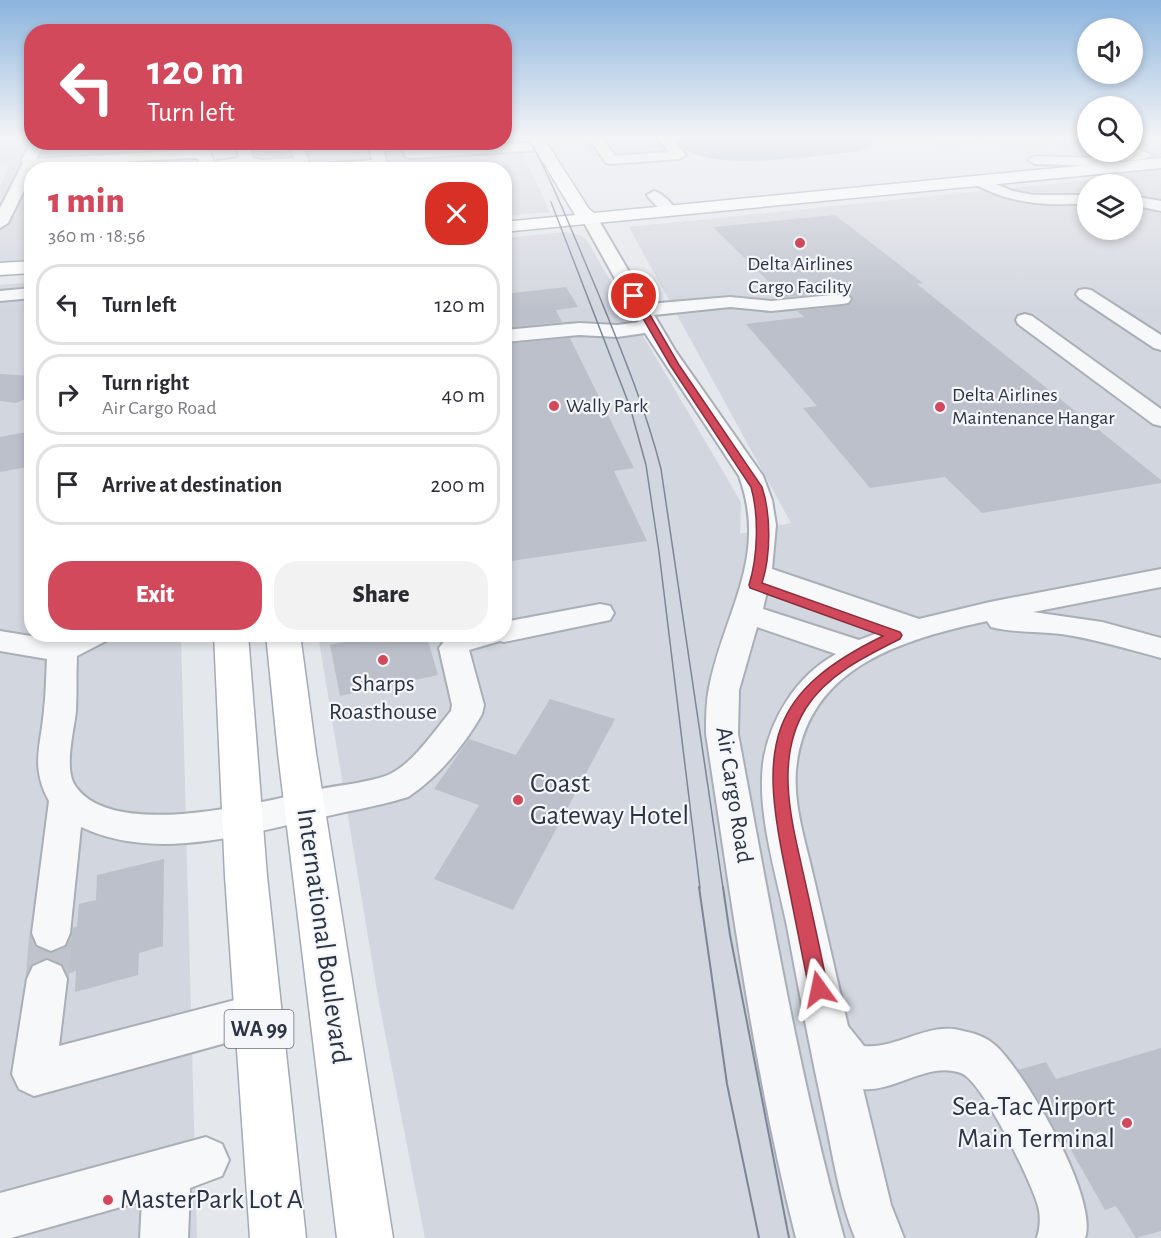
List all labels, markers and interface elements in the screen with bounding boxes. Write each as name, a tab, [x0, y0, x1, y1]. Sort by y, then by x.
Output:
map controls	[1077, 18, 1143, 240]
button: sound	[1077, 18, 1143, 84]
icon: left	[48, 48, 126, 126]
text: 120 m	[147, 50, 244, 92]
button: search	[1077, 96, 1143, 162]
text: Turn left	[147, 99, 235, 126]
button: layers	[1077, 174, 1143, 240]
button: close	[425, 182, 488, 245]
text: 1 min	[48, 183, 125, 219]
text: 360 m · 18:56	[48, 226, 145, 246]
marker: Delta Airlines Cargo Facility	[793, 236, 807, 250]
place label: Delta Airlines Cargo Facility	[747, 254, 853, 297]
pin	[608, 270, 659, 321]
icon: arrive	[617, 279, 650, 312]
icon: left	[51, 288, 84, 321]
text: Turn left	[102, 294, 176, 316]
text: 120 m	[435, 294, 485, 316]
text: Turn right	[102, 372, 189, 394]
icon: right	[51, 378, 84, 411]
text: 40 m	[442, 384, 485, 406]
place label: Delta Airlines Maintenance Hangar	[952, 385, 1115, 428]
place label: Wally Park	[566, 396, 648, 416]
text: Air Cargo Road	[102, 398, 217, 418]
marker: Wally Park	[547, 399, 561, 413]
marker: Delta Airlines Maintenance Hangar	[933, 400, 947, 414]
icon: arrive	[51, 468, 84, 501]
text: Arrive at destination	[102, 474, 282, 496]
text: 200 m	[431, 474, 485, 496]
button: Exit	[48, 561, 262, 630]
button: Share	[274, 561, 488, 630]
marker: Sharps Roasthouse	[376, 653, 390, 667]
place label: Sharps Roasthouse	[329, 672, 437, 724]
street label: Air Cargo Road	[711, 725, 757, 865]
place label: Coast Gateway Hotel	[530, 770, 689, 830]
marker: Coast Gateway Hotel	[511, 793, 525, 807]
street label: International Boulevard	[291, 806, 355, 1066]
position arrow	[787, 957, 851, 1021]
road number: WA 99	[224, 1010, 294, 1048]
place label: Sea-Tac Airport Main Terminal	[952, 1093, 1115, 1153]
marker: Sea-Tac Airport Main Terminal	[1120, 1116, 1134, 1130]
place label: MasterPark Lot A	[120, 1186, 303, 1214]
marker: MasterPark Lot A	[101, 1193, 115, 1207]

